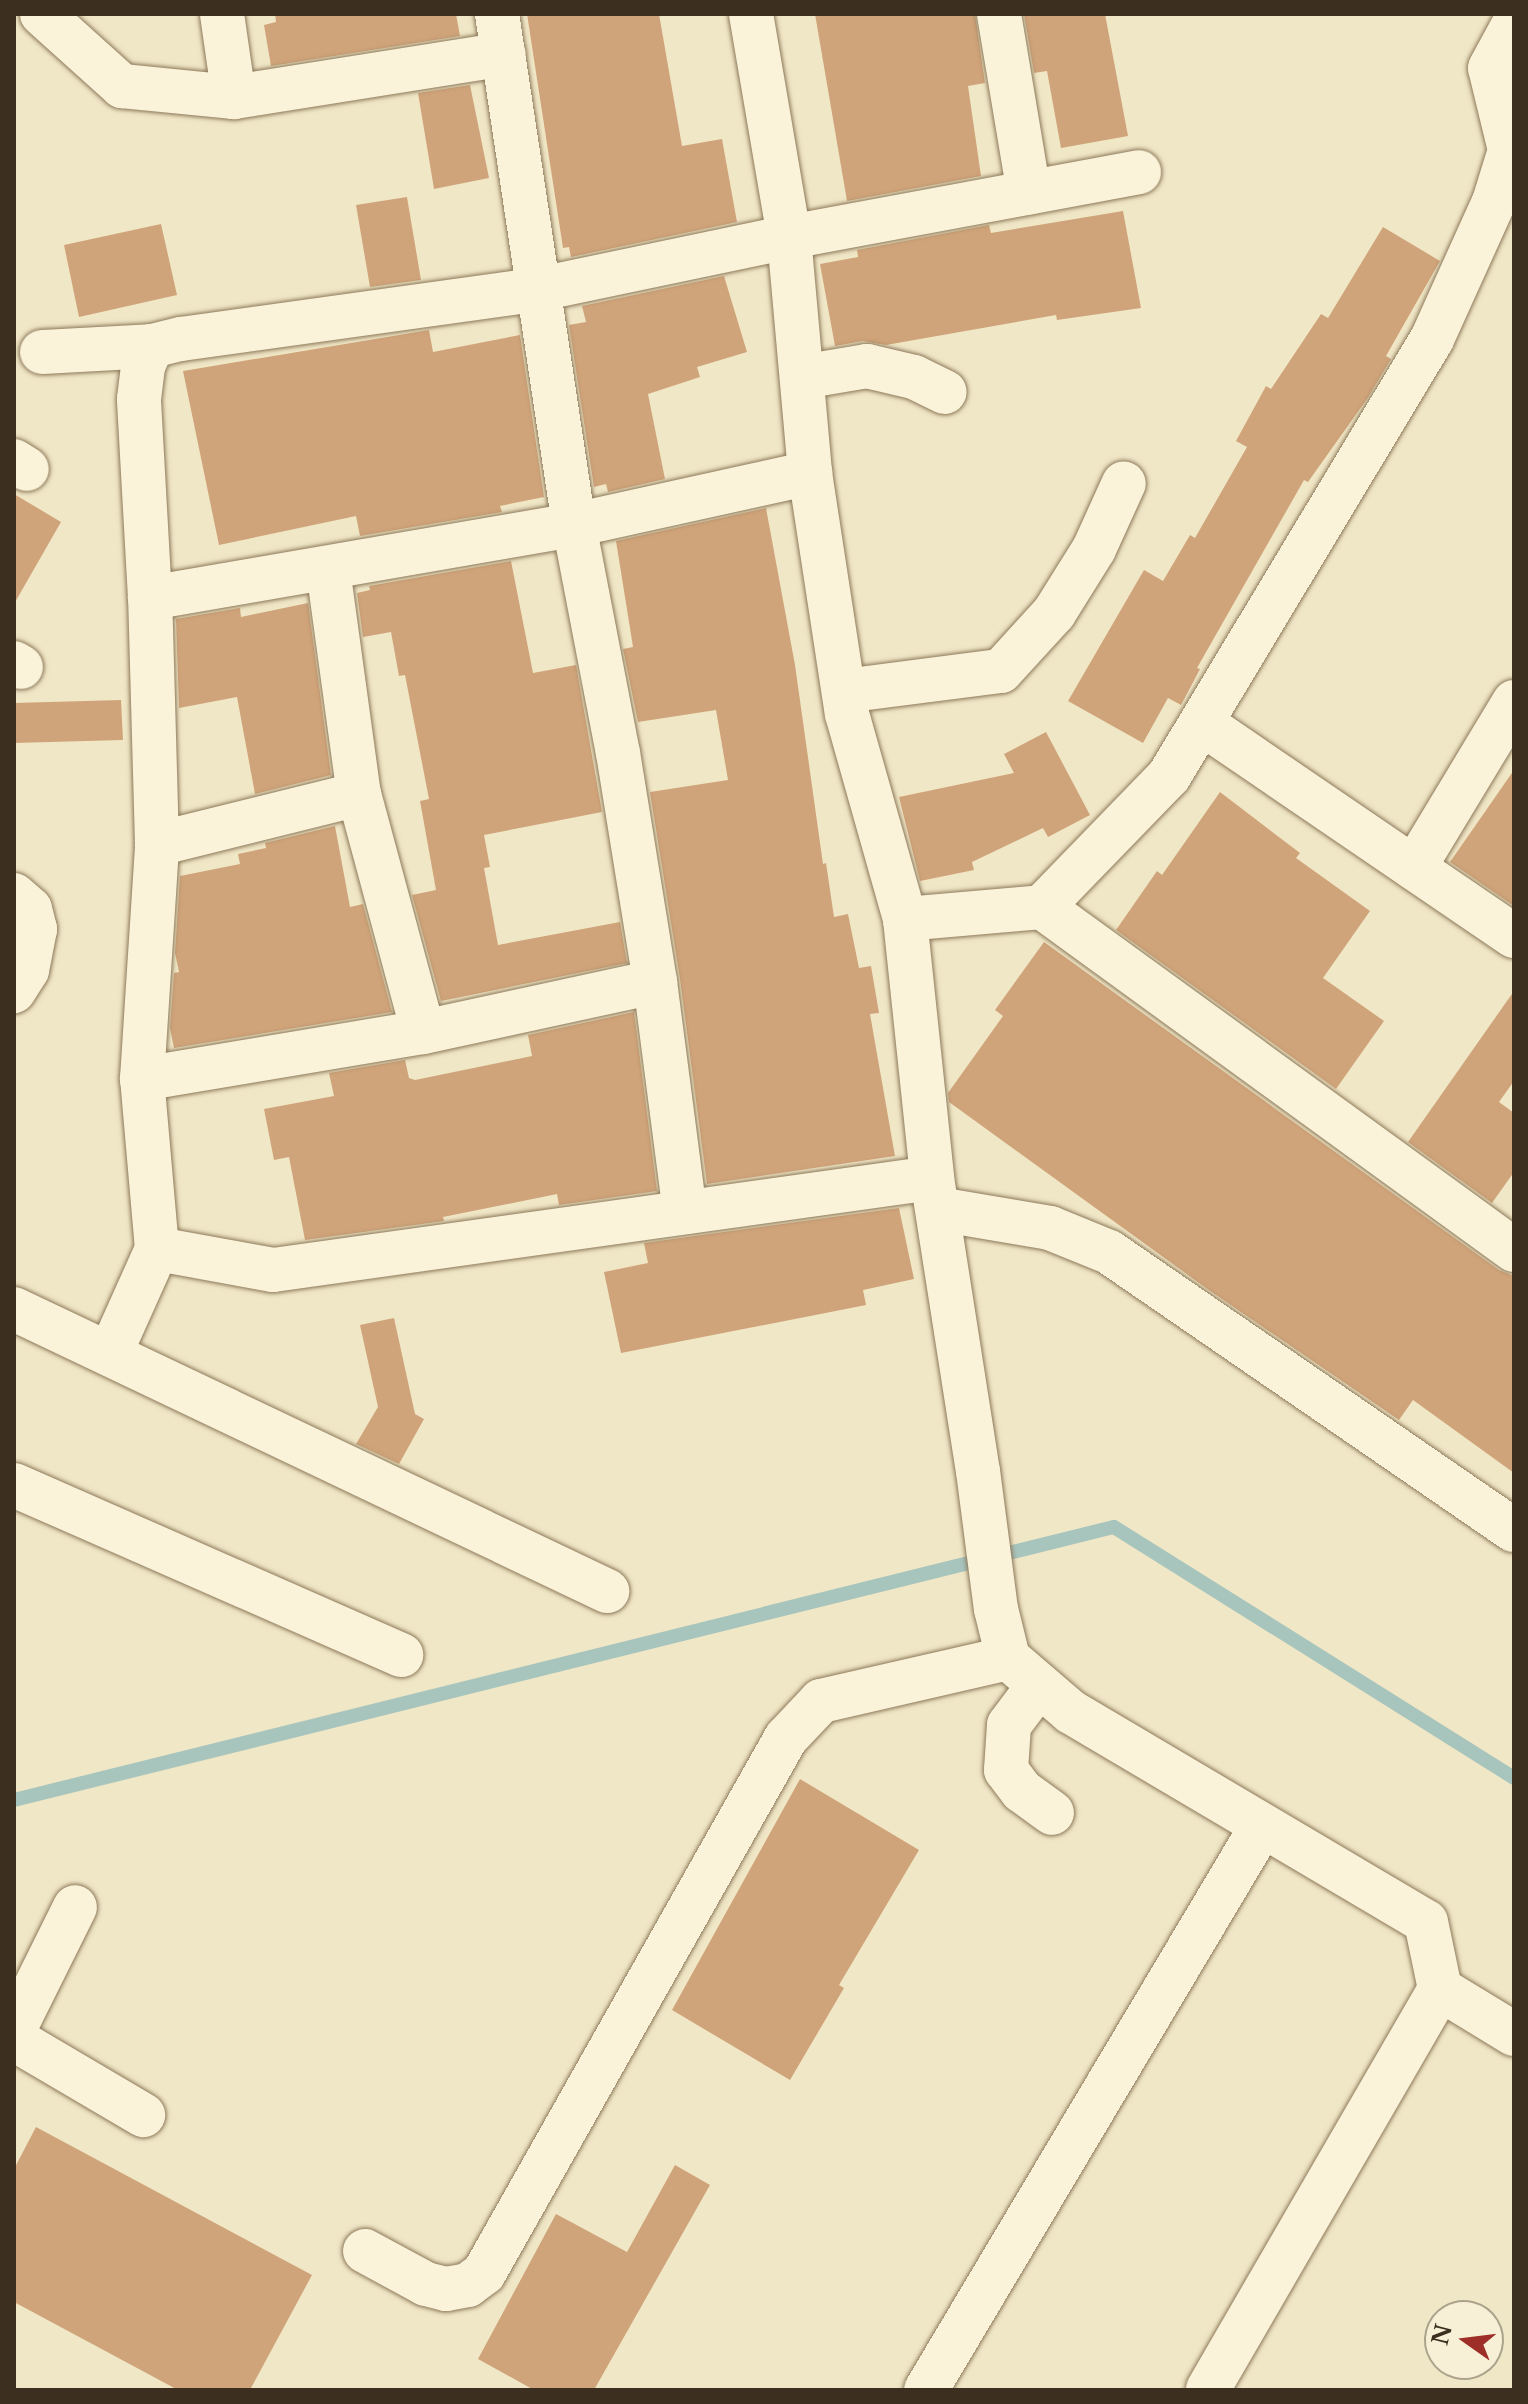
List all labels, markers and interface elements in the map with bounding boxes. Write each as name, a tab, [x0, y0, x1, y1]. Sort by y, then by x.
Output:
north arrow	[1424, 2300, 1504, 2380]
text: N	[1427, 2321, 1458, 2348]

